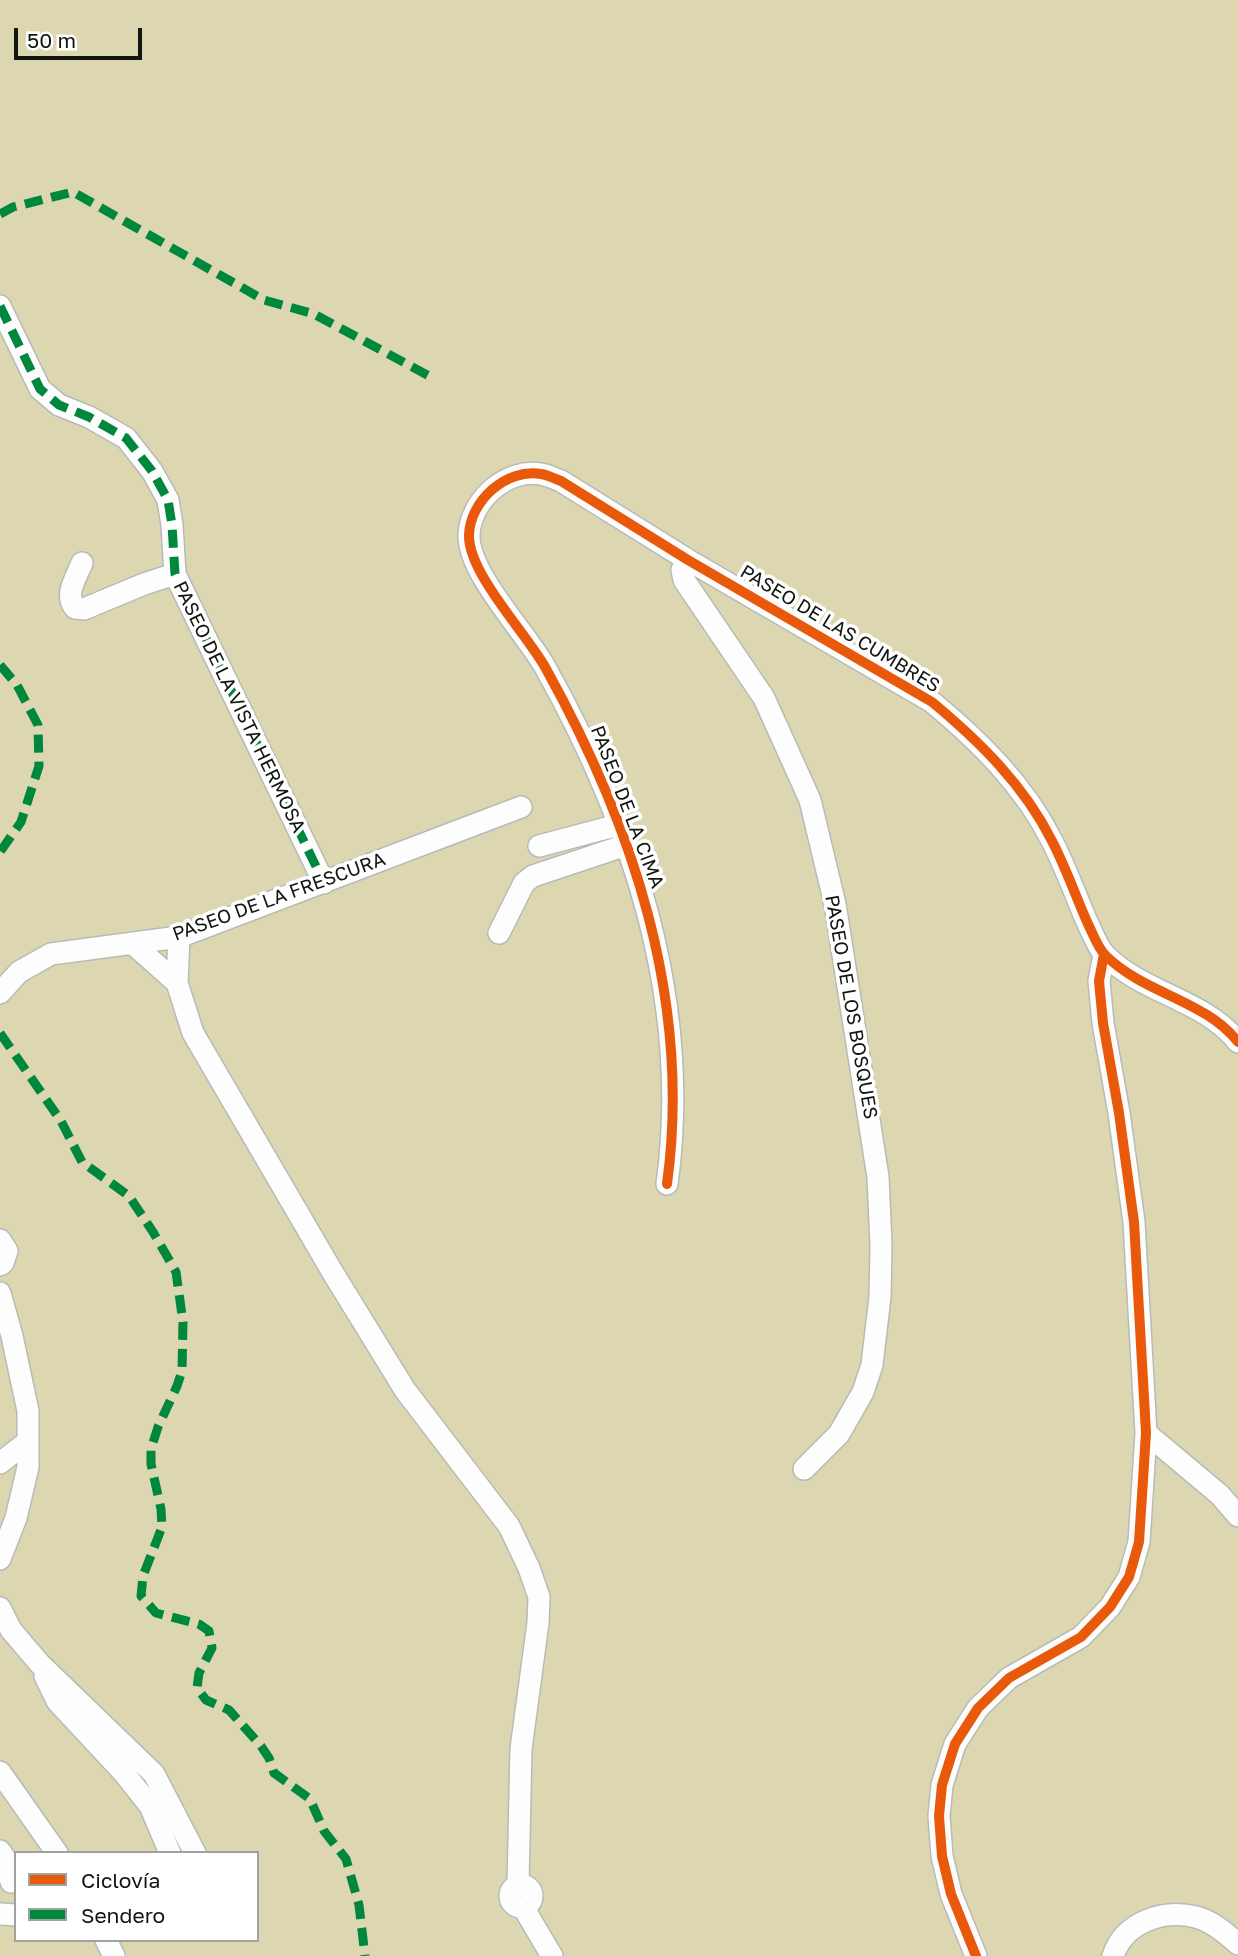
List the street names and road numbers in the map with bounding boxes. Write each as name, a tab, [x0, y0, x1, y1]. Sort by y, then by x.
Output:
street label: PASEO DE LAS CUMBRES	[736, 560, 944, 698]
street label: PASEO DE LA VISTA HERMOSA	[168, 578, 310, 836]
street label: PASEO DE LA CIMA	[585, 722, 669, 892]
street label: PASEO DE LA FRESCURA	[169, 848, 389, 946]
street label: PASEO DE LOS BOSQUES	[820, 893, 882, 1121]

